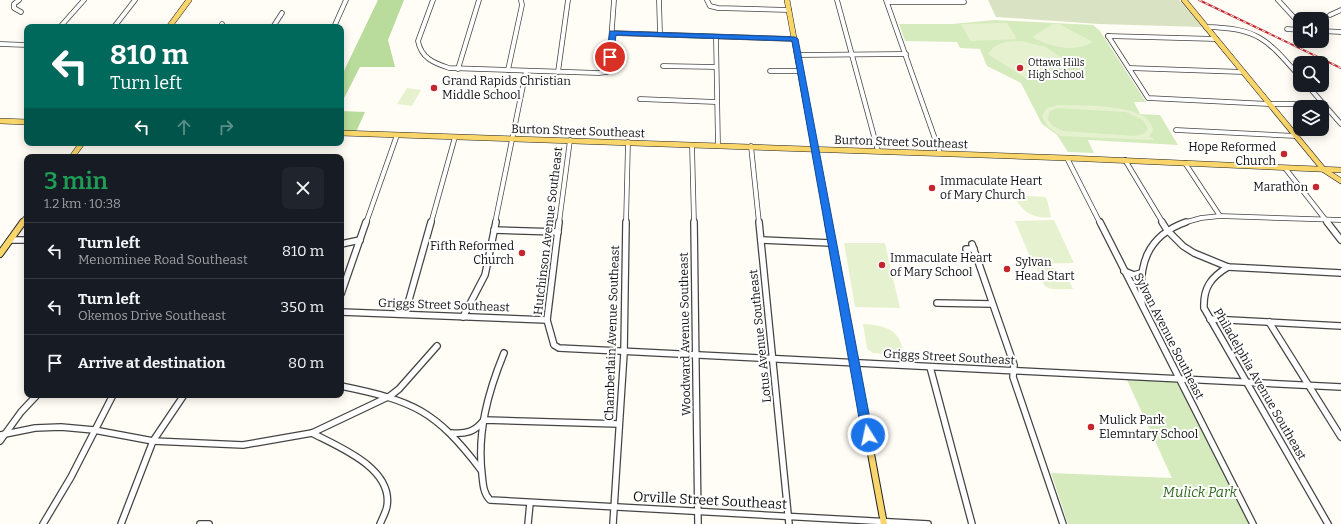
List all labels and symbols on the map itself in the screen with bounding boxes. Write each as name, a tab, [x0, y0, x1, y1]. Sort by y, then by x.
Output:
pin	[593, 40, 627, 74]
place label: Ottawa Hills High School	[1028, 57, 1085, 81]
marker: Ottawa Hills High School	[1015, 63, 1025, 73]
place label: Grand Rapids Christian Middle School	[442, 74, 571, 102]
marker: Grand Rapids Christian Middle School	[429, 83, 439, 93]
street label: Burton Street Southeast	[511, 122, 646, 140]
street label: Burton Street Southeast	[834, 133, 969, 151]
place label: Hope Reformed Church	[1188, 140, 1277, 168]
street label: Hutchinson Avenue Southeast	[531, 146, 565, 316]
marker: Hope Reformed Church	[1279, 149, 1289, 159]
place label: Immaculate Heart of Mary Church	[940, 174, 1043, 202]
place label: Marathon	[1253, 180, 1308, 194]
marker: Marathon	[1311, 182, 1321, 192]
marker: Immaculate Heart of Mary Church	[927, 183, 937, 193]
place label: Fifth Reformed Church	[430, 239, 515, 267]
street label: Chamberlain Avenue Southeast	[602, 244, 622, 421]
marker: Fifth Reformed Church	[517, 248, 527, 258]
place label: Immaculate Heart of Mary School	[890, 251, 993, 279]
street label: Woodward Avenue Southeast	[677, 252, 693, 416]
place label: Sylvan Head Start	[1015, 255, 1075, 283]
marker: Immaculate Heart of Mary School	[877, 260, 887, 270]
marker: Sylvan Head Start	[1002, 264, 1012, 274]
street label: Lotus Avenue Southeast	[746, 268, 774, 403]
street label: Sylvan Avenue Southeast	[1131, 271, 1207, 402]
street label: Griggs Street Southeast	[378, 296, 511, 314]
street label: Philadelphia Avenue Southeast	[1211, 306, 1310, 463]
street label: Griggs Street Southeast	[883, 347, 1016, 367]
place label: Mulick Park Elemntary School	[1099, 413, 1199, 441]
position arrow	[847, 414, 889, 456]
marker: Mulick Park Elemntary School	[1086, 422, 1096, 432]
park label: Mulick Park	[1163, 484, 1238, 501]
street label: Orville Street Southeast	[632, 488, 788, 513]

